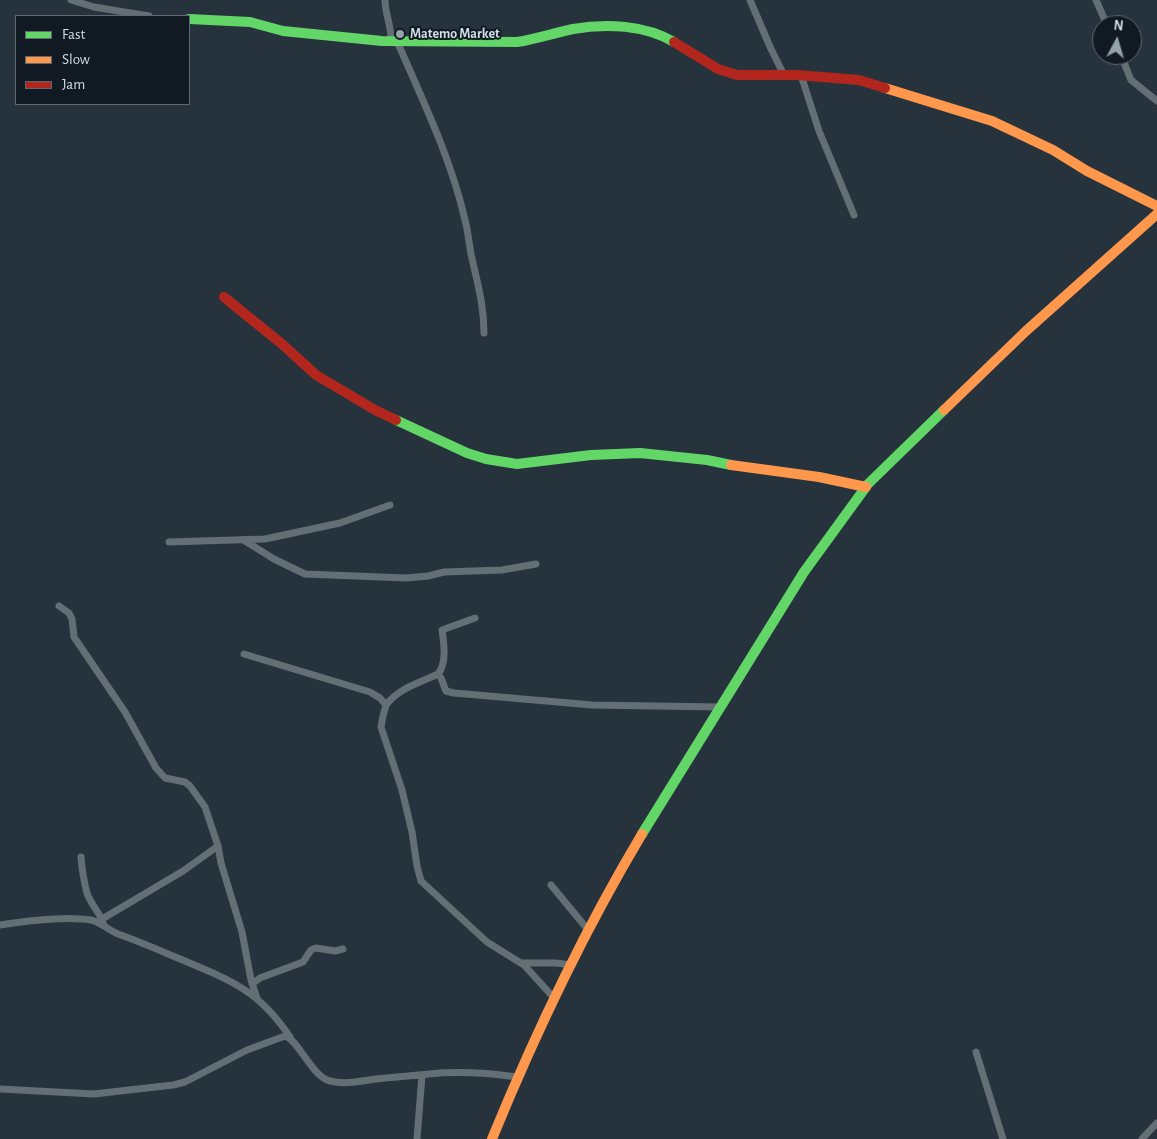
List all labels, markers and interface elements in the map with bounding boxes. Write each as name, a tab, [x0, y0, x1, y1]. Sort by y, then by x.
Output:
legend	[15, 15, 190, 105]
north arrow	[1092, 15, 1142, 65]
text: N	[1113, 19, 1124, 34]
place label: Matemo Market	[410, 26, 500, 42]
text: Fast	[62, 27, 85, 42]
marker: Matemo Market	[394, 28, 406, 40]
text: Slow	[62, 52, 90, 67]
text: Jam	[62, 77, 85, 92]

